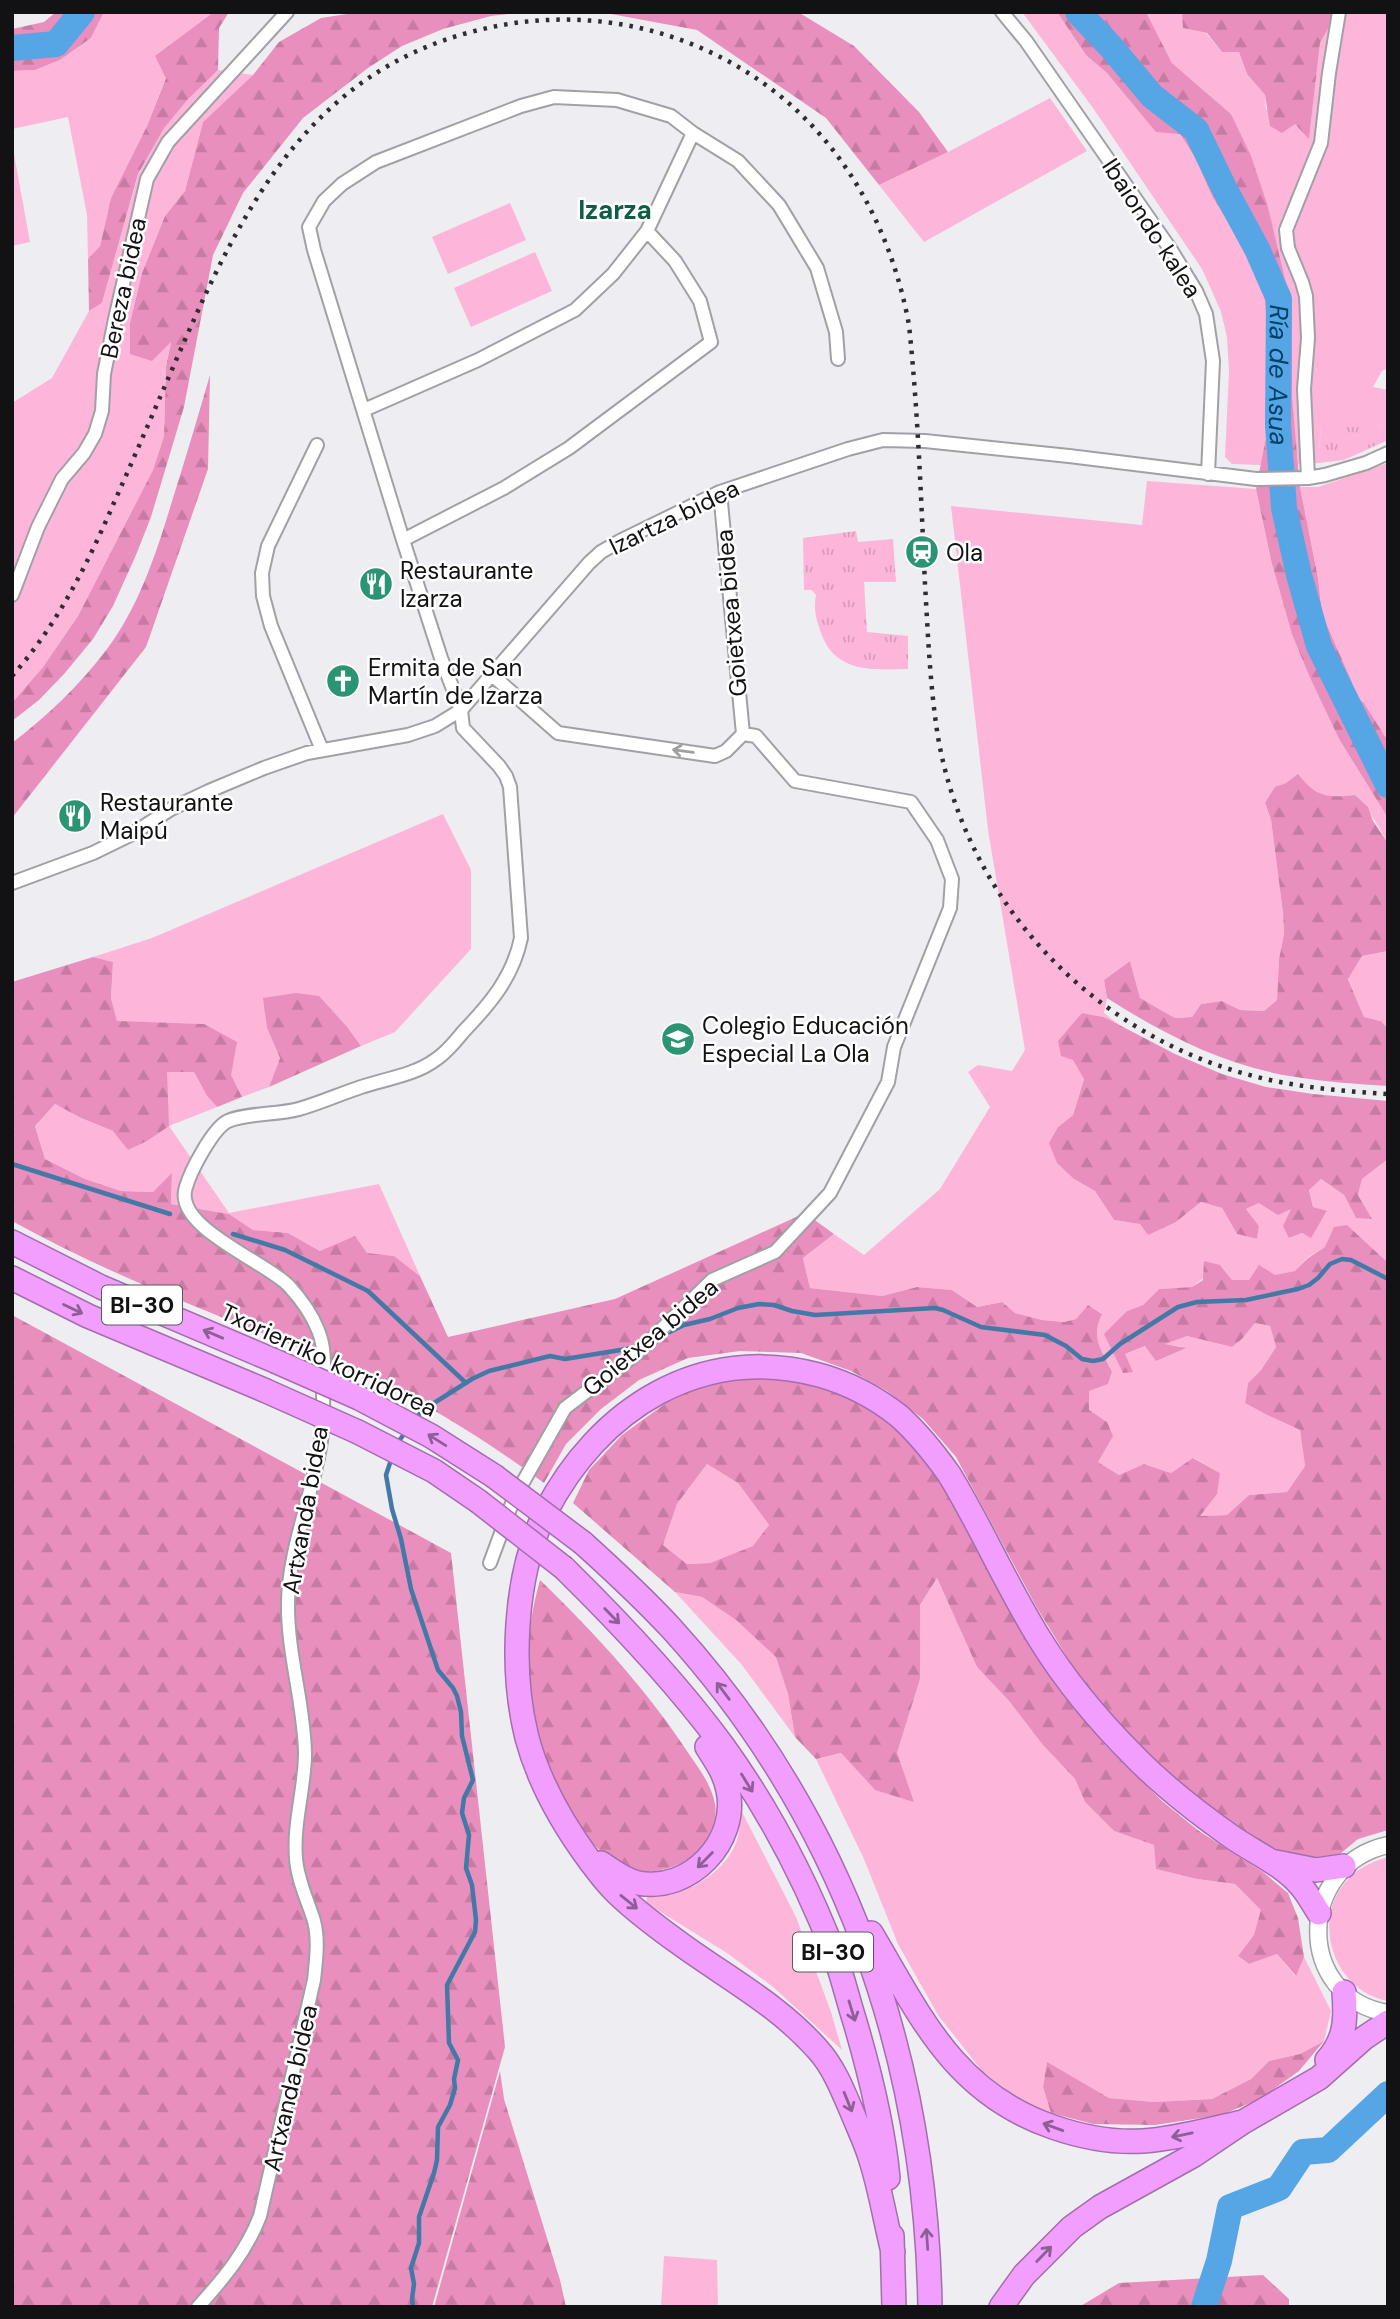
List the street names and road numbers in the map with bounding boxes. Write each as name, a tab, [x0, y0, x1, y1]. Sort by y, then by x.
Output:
street label: Ibaiondo kalea	[1095, 152, 1209, 304]
street label: Bereza bidea	[93, 215, 153, 361]
street label: Izartza bidea	[604, 472, 744, 562]
street label: Goietxea bidea	[708, 528, 754, 698]
street label: Goietxea bidea	[576, 1271, 724, 1403]
road number: BI-30	[102, 1286, 182, 1324]
street label: Txorierriko korridorea	[216, 1296, 442, 1424]
street label: Artxanda bidea	[275, 1424, 335, 1596]
road number: BI-30	[793, 1932, 873, 1971]
street label: Artxanda bidea	[256, 2002, 324, 2174]

